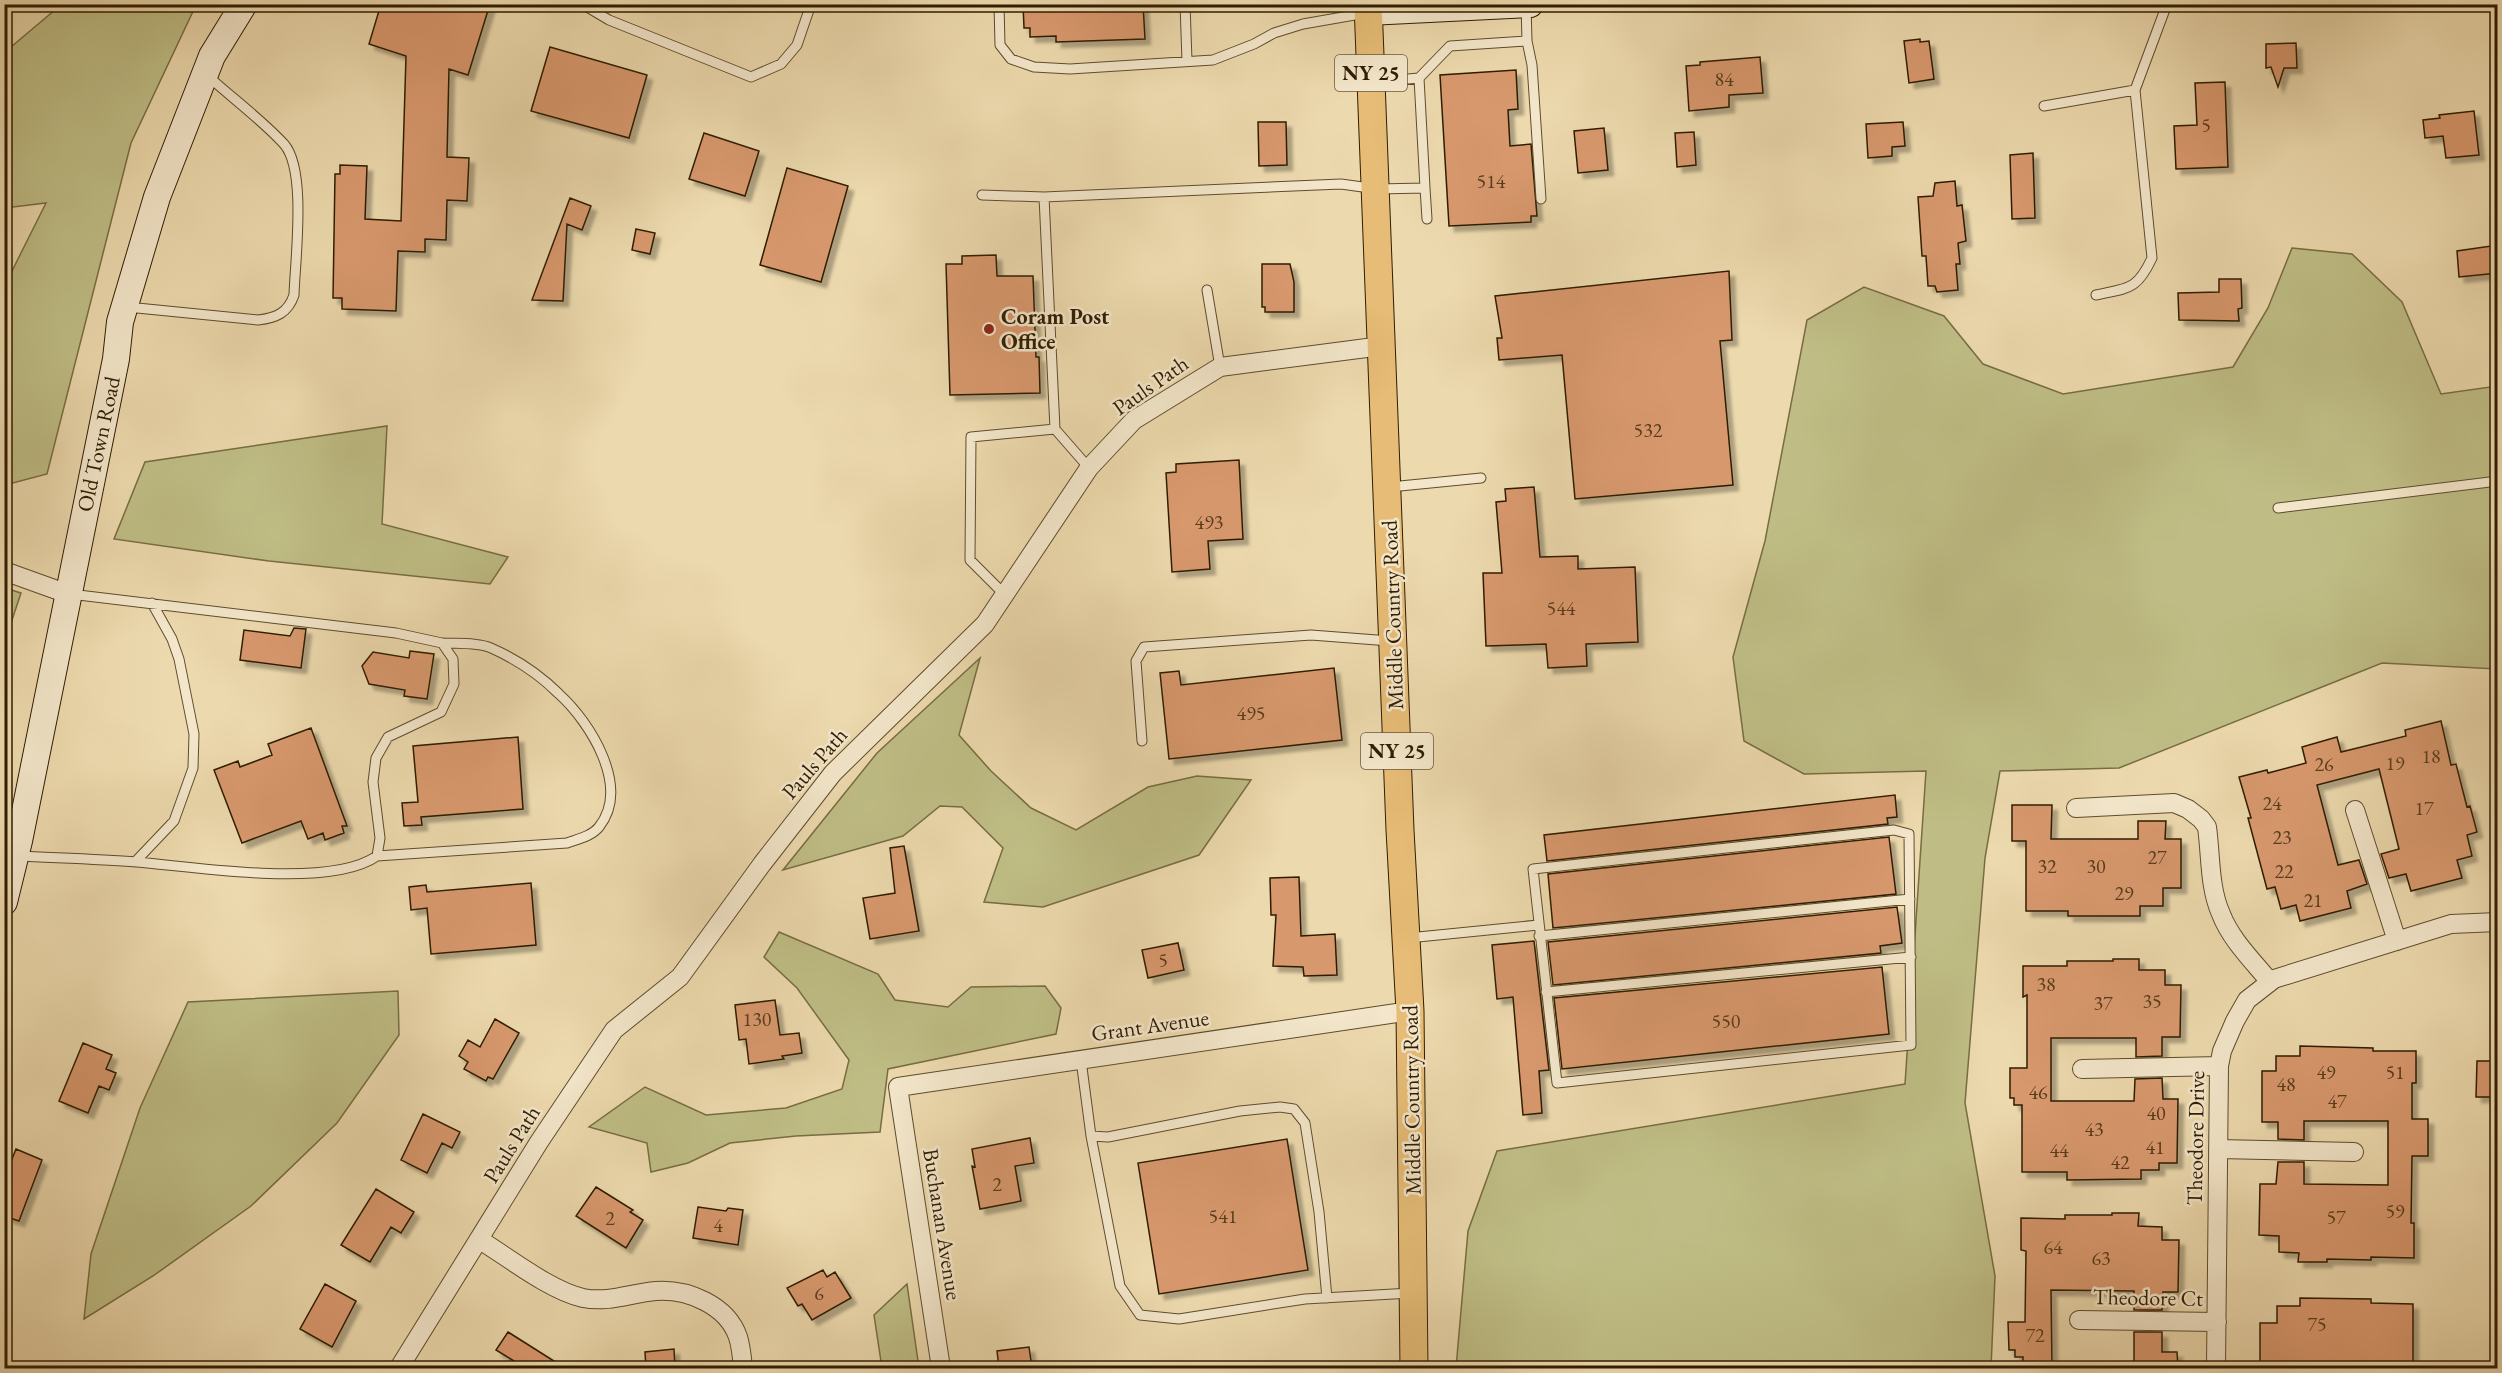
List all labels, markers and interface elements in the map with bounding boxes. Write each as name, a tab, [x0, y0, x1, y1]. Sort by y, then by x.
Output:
road number: NY 25	[1335, 55, 1407, 91]
house number: 84	[1714, 66, 1734, 92]
house number: 5	[2201, 112, 2211, 138]
house number: 514	[1477, 168, 1506, 194]
place label: Coram Post Office	[1001, 302, 1110, 356]
marker: Coram Post Office	[982, 322, 996, 336]
street label: Pauls Path	[1107, 349, 1194, 422]
street label: Old Town Road	[70, 373, 127, 514]
house number: 532	[1634, 417, 1663, 443]
house number: 493	[1195, 509, 1223, 535]
street label: Middle Country Road	[1375, 519, 1410, 710]
house number: 544	[1547, 595, 1576, 621]
house number: 495	[1237, 700, 1265, 726]
street label: Pauls Path	[775, 721, 854, 805]
road number: NY 25	[1361, 733, 1433, 769]
house number: 18	[2421, 743, 2441, 769]
house number: 19	[2385, 750, 2405, 776]
house number: 26	[2314, 751, 2334, 777]
house number: 24	[2262, 790, 2282, 816]
house number: 17	[2414, 795, 2434, 821]
house number: 23	[2272, 824, 2292, 850]
house number: 27	[2147, 844, 2167, 870]
house number: 32	[2037, 853, 2057, 879]
house number: 30	[2086, 853, 2106, 879]
house number: 22	[2274, 858, 2294, 884]
house number: 29	[2114, 880, 2134, 906]
house number: 21	[2303, 887, 2323, 913]
house number: 5	[1158, 947, 1168, 973]
house number: 38	[2036, 971, 2056, 997]
house number: 35	[2142, 988, 2162, 1014]
house number: 37	[2093, 990, 2113, 1016]
street label: Grant Avenue	[1090, 1003, 1211, 1048]
street label: Middle Country Road	[1395, 1004, 1428, 1195]
house number: 130	[743, 1006, 772, 1032]
house number: 550	[1712, 1008, 1741, 1034]
house number: 49	[2316, 1059, 2336, 1085]
house number: 51	[2385, 1059, 2405, 1085]
street label: Theodore Drive	[2180, 1070, 2211, 1206]
house number: 48	[2276, 1071, 2296, 1097]
house number: 46	[2028, 1079, 2048, 1105]
house number: 47	[2327, 1088, 2347, 1114]
street label: Pauls Path	[476, 1100, 547, 1189]
house number: 40	[2146, 1100, 2166, 1126]
house number: 43	[2084, 1116, 2104, 1142]
house number: 41	[2145, 1134, 2165, 1160]
house number: 44	[2049, 1137, 2069, 1163]
street label: Buchanan Avenue	[916, 1146, 969, 1302]
house number: 42	[2110, 1149, 2130, 1175]
house number: 2	[992, 1171, 1002, 1197]
house number: 59	[2385, 1198, 2405, 1224]
house number: 541	[1209, 1203, 1237, 1229]
house number: 57	[2326, 1204, 2346, 1230]
house number: 2	[605, 1205, 615, 1231]
house number: 4	[713, 1212, 723, 1238]
house number: 64	[2043, 1234, 2063, 1260]
house number: 63	[2091, 1245, 2111, 1271]
house number: 6	[814, 1280, 824, 1306]
street label: Theodore Ct	[2093, 1282, 2203, 1313]
house number: 75	[2307, 1311, 2327, 1337]
house number: 72	[2025, 1322, 2045, 1348]

